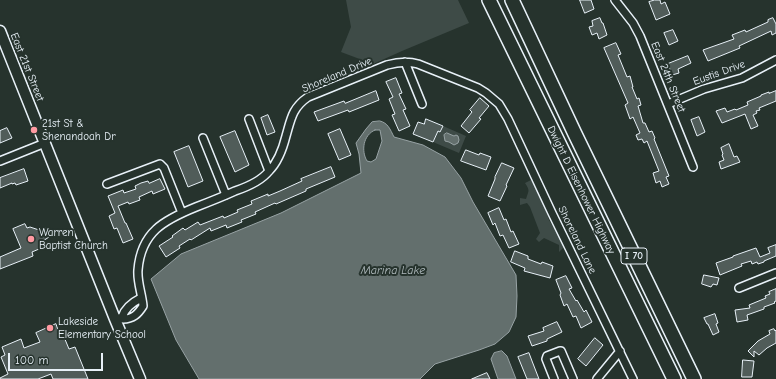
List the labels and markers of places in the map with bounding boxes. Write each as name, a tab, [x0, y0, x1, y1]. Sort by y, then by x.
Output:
place label: 21st St & Shenandoah Dr	[42, 117, 116, 143]
marker: 21st St & Shenandoah Dr	[29, 125, 39, 135]
place label: Warren Baptist Church	[39, 226, 108, 252]
marker: Warren Baptist Church	[26, 234, 36, 244]
place label: Lakeside Elementary School	[58, 315, 146, 341]
marker: Lakeside Elementary School	[45, 323, 55, 333]

